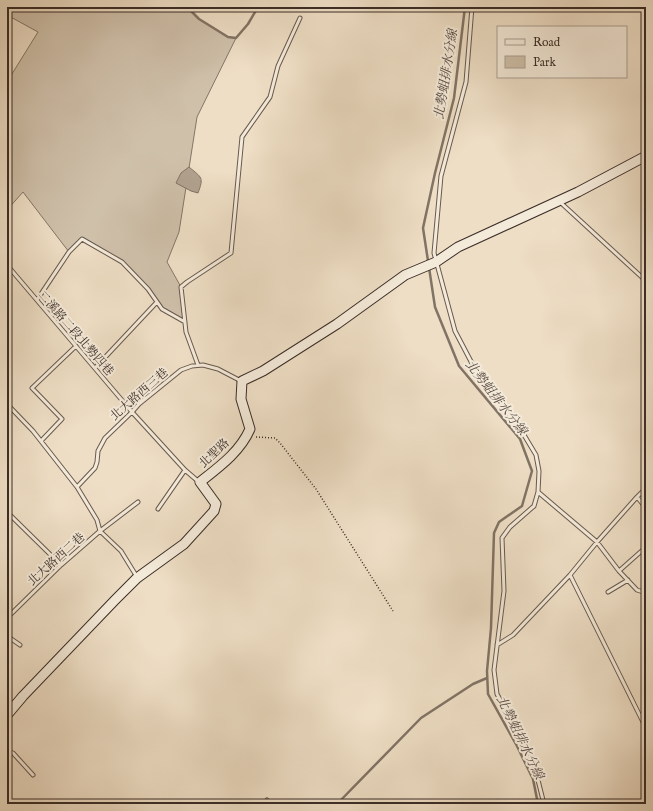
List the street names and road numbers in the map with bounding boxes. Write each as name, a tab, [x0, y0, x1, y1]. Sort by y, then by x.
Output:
street label: 二溪路二段北勢四巷	[35, 288, 117, 379]
street label: 北大路西三巷	[107, 365, 171, 424]
street label: 北聖路	[196, 436, 233, 471]
street label: 北大路西二巷	[25, 530, 88, 589]

